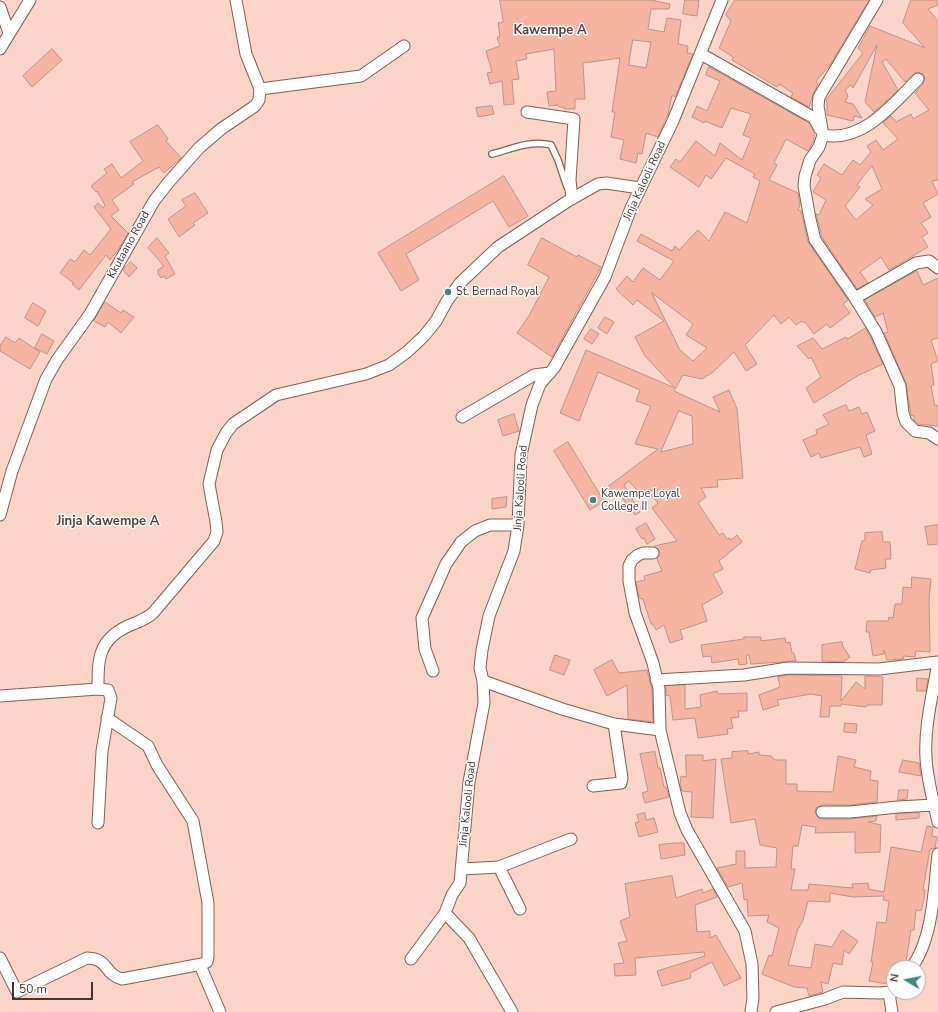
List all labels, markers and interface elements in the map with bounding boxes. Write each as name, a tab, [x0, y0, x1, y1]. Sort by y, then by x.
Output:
district label: Kawempe A	[513, 23, 587, 39]
street label: Jinja Kalooli Road	[621, 139, 669, 223]
street label: Kkutaano Road	[105, 209, 153, 281]
place label: St. Bernad Royal	[456, 285, 539, 299]
marker: St. Bernad Royal	[443, 287, 453, 297]
street label: Jinja Kalooli Road	[511, 445, 531, 531]
place label: Kawempe Loyal College II	[601, 487, 680, 513]
marker: Kawempe Loyal College II	[588, 495, 598, 505]
district label: Jinja Kawempe A	[57, 514, 159, 530]
street label: Jinja Kalooli Road	[457, 761, 479, 847]
north arrow	[886, 960, 926, 1000]
text: N	[887, 973, 903, 983]
scale bar	[14, 974, 95, 1000]
text: 50 m	[19, 981, 47, 997]

